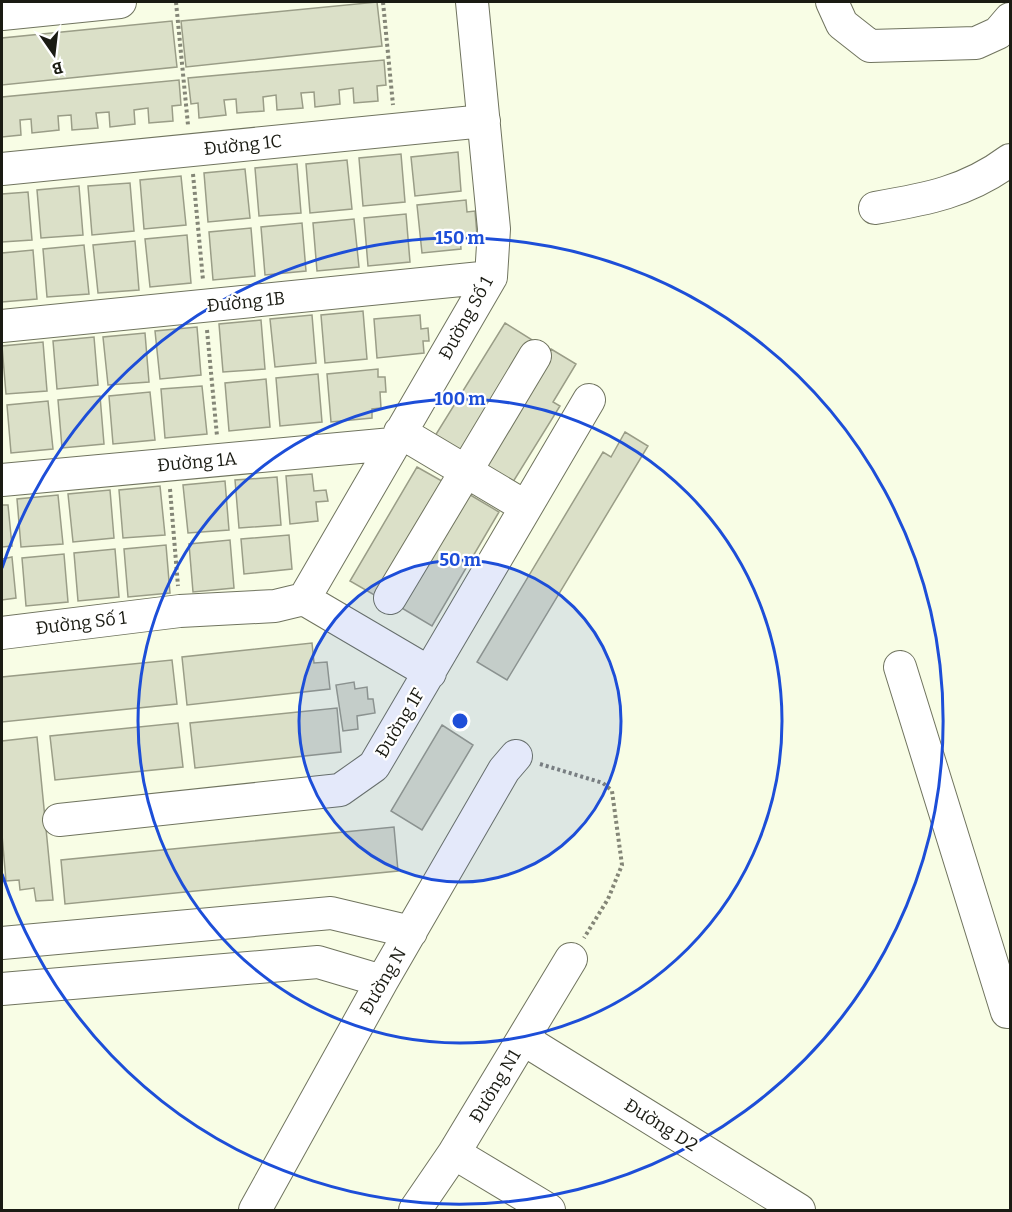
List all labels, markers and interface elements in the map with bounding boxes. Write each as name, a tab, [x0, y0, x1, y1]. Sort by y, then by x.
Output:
north arrow	[24, 24, 84, 84]
text: B	[50, 58, 65, 79]
street label: Đường 1C	[203, 130, 283, 160]
text: 150 m	[435, 227, 485, 249]
street label: Đường Số 1	[434, 272, 498, 363]
street label: Đường 1B	[206, 287, 286, 317]
text: 100 m	[434, 388, 486, 410]
street label: Đường 1A	[156, 448, 238, 476]
text: 50 m	[439, 549, 481, 571]
street label: Đường Số 1	[34, 606, 128, 639]
street label: Đường 1F	[371, 684, 429, 762]
centre of rings	[450, 711, 470, 731]
street label: Đường N	[355, 944, 411, 1018]
street label: Đường N1	[465, 1045, 526, 1126]
street label: Đường D2	[620, 1094, 702, 1156]

